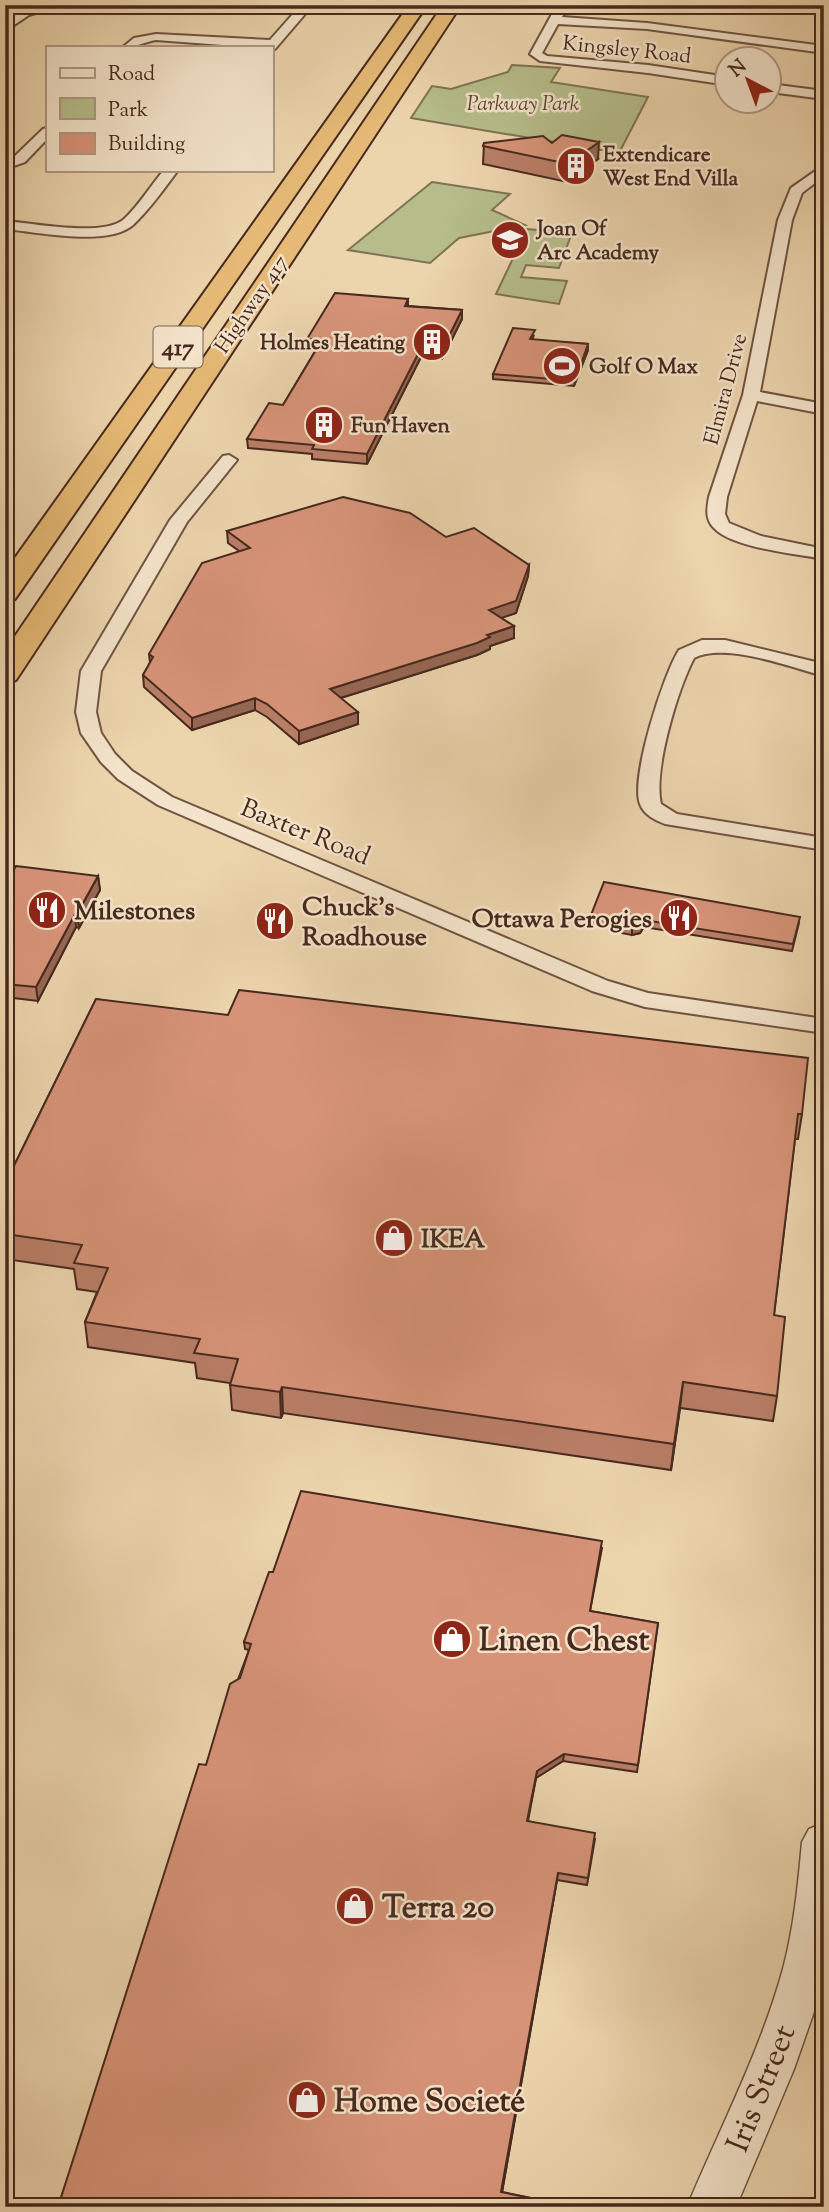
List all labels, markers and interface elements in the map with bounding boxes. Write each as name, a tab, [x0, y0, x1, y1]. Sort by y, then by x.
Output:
street label: Kingsley Road	[561, 29, 693, 73]
legend	[46, 46, 273, 172]
north arrow	[714, 46, 784, 116]
text: N	[724, 54, 753, 84]
text: Road	[108, 60, 155, 90]
park label: Parkway Park	[467, 90, 580, 120]
text: Park	[108, 96, 149, 126]
text: Building	[108, 130, 185, 160]
place label: Extendicare West End Villa	[603, 141, 739, 195]
building icon: Extendicare West End Villa	[555, 145, 597, 187]
place label: Joan Of Arc Academy	[535, 215, 660, 269]
school or university icon: Joan Of Arc Academy	[489, 219, 531, 261]
street label: Highway 417	[209, 249, 297, 360]
building icon: Holmes Heating	[411, 321, 453, 363]
road number: 417	[154, 326, 202, 368]
place label: Holmes Heating	[260, 329, 406, 359]
street label: Elmira Drive	[698, 330, 756, 449]
sports icon: Golf O Max	[541, 345, 583, 387]
place label: Golf O Max	[589, 353, 699, 383]
building icon: Fun Haven	[303, 404, 345, 446]
place label: Fun Haven	[351, 412, 450, 442]
street label: Baxter Road	[235, 790, 376, 876]
restaurant icon: Milestones	[26, 889, 68, 931]
place label: Chuck's Roadhouse	[302, 890, 427, 957]
place label: Milestones	[74, 894, 195, 931]
restaurant icon: Ottawa Perogies	[658, 897, 700, 939]
restaurant icon: Chuck's Roadhouse	[254, 900, 296, 942]
place label: Ottawa Perogies	[472, 902, 652, 939]
shop icon: IKEA	[373, 1217, 415, 1259]
place label: IKEA	[421, 1222, 486, 1259]
shop icon: Linen Chest	[431, 1618, 473, 1660]
place label: Linen Chest	[479, 1619, 649, 1665]
shop icon: Terra 20	[334, 1885, 376, 1927]
place label: Terra 20	[382, 1886, 494, 1932]
street label: Iris Street	[716, 2019, 809, 2160]
shop icon: Home Societé	[286, 2079, 328, 2121]
place label: Home Societé	[334, 2080, 525, 2126]

